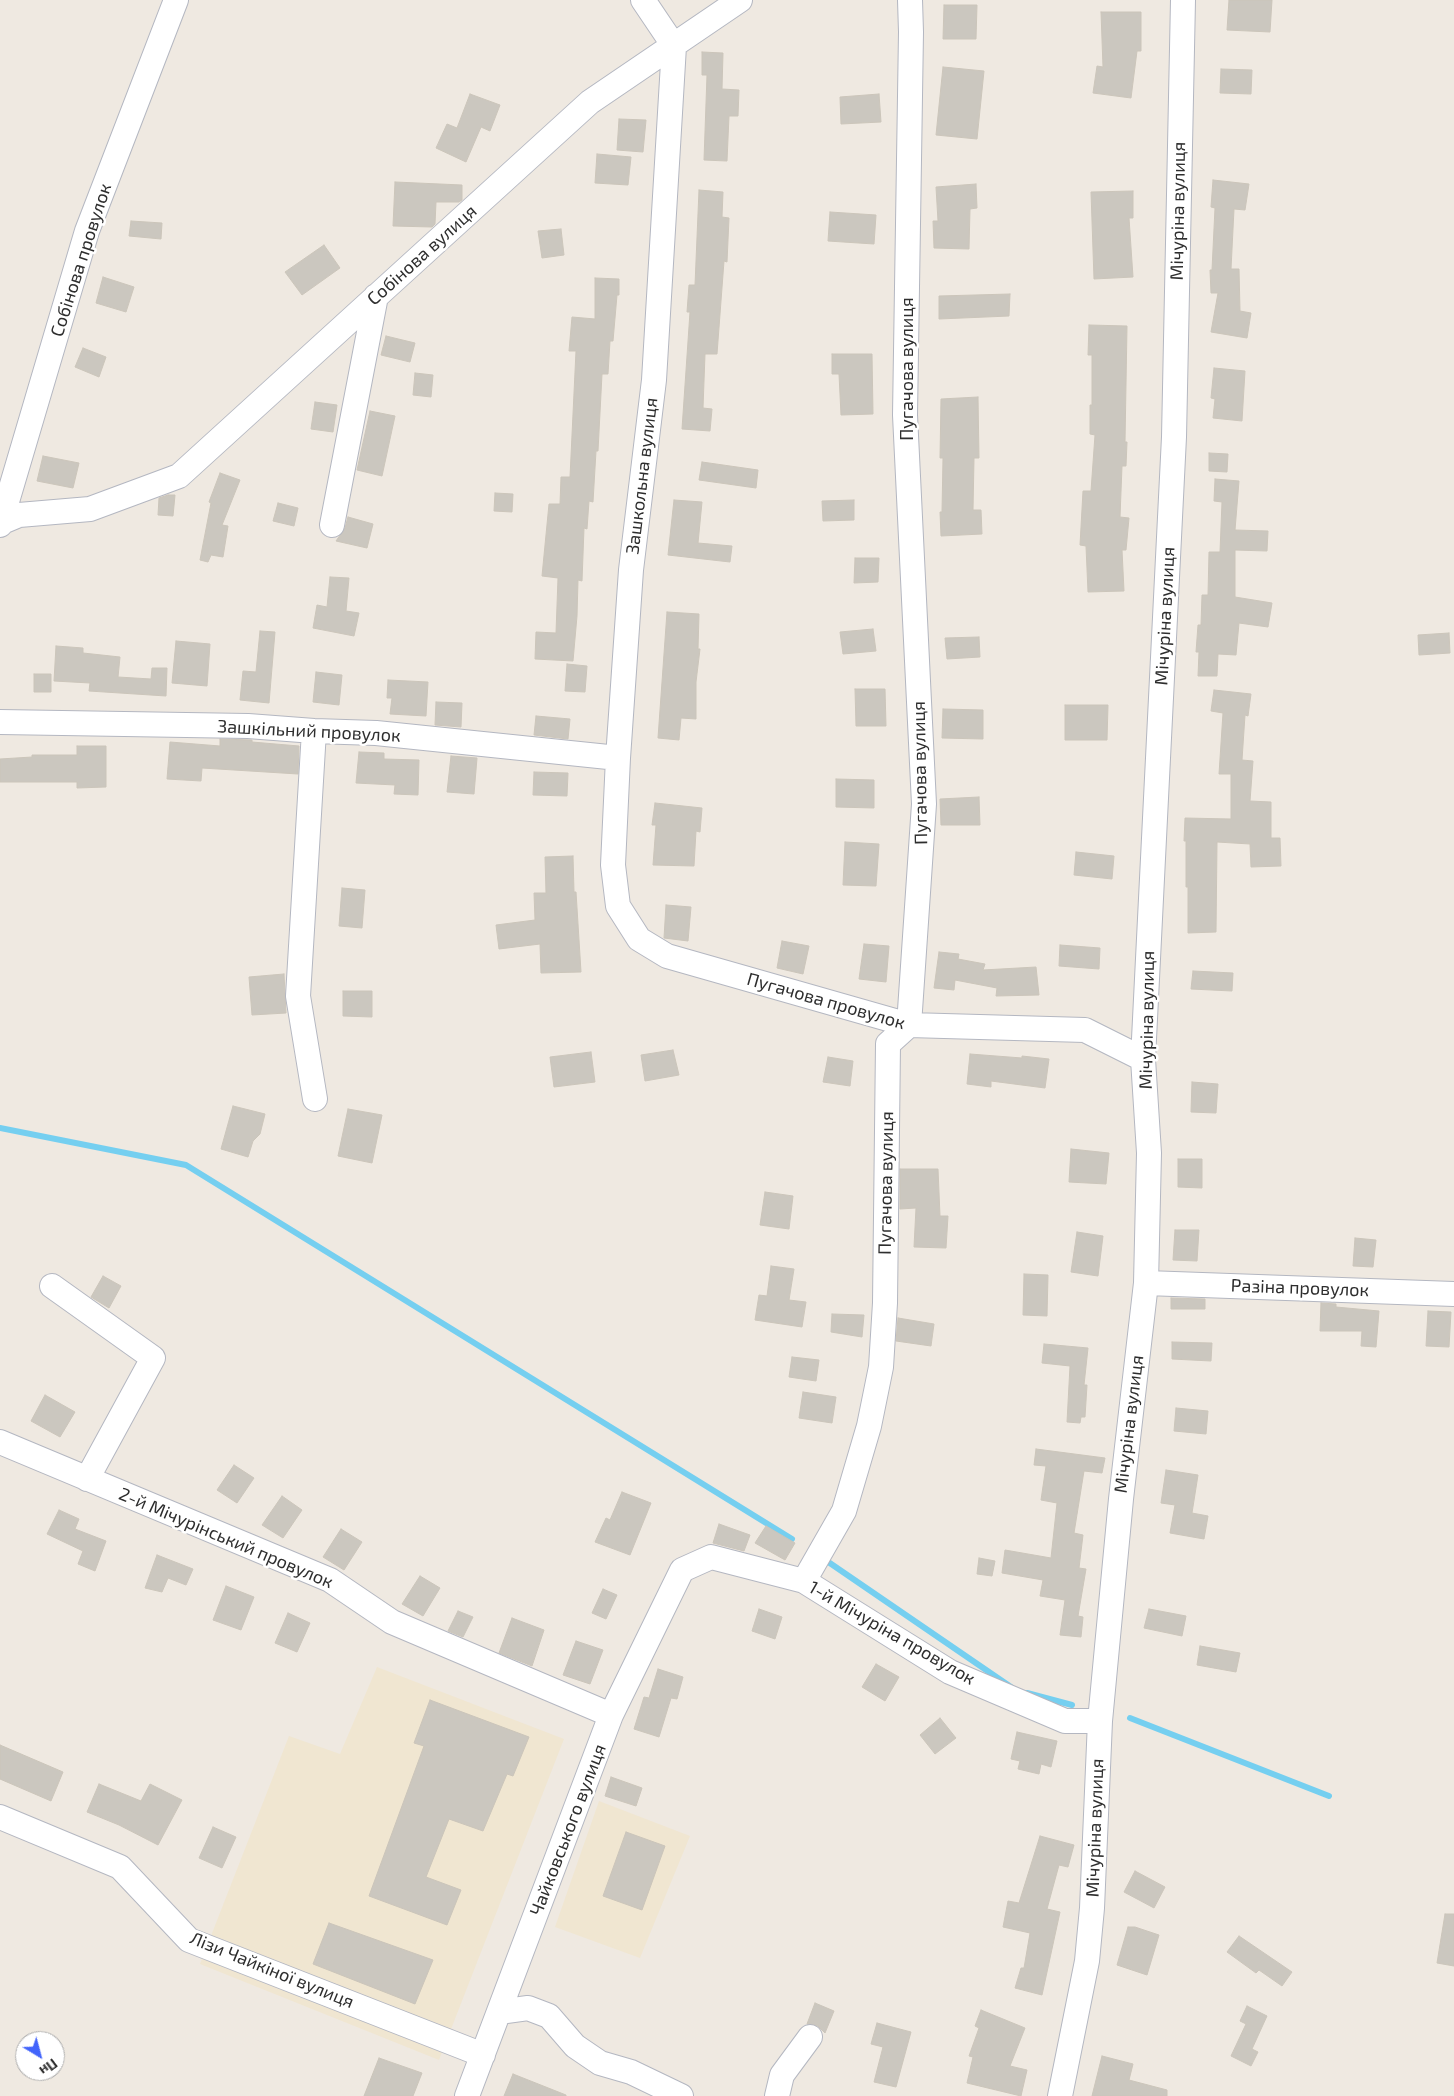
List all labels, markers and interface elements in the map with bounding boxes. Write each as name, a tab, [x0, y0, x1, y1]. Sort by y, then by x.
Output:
street label: Мічуріна вулиця	[1166, 141, 1190, 281]
street label: Собінова провулок	[46, 181, 116, 339]
street label: Собінова вулиця	[363, 200, 481, 310]
street label: Пугачова вулиця	[896, 297, 918, 441]
street label: Зашкольна вулиця	[622, 396, 662, 556]
street label: Мічуріна вулиця	[1151, 546, 1179, 686]
street label: Пугачова вулиця	[908, 701, 932, 845]
street label: Зашкільний провулок	[217, 715, 401, 747]
street label: Мічуріна вулиця	[1135, 950, 1159, 1090]
street label: Пугачова провулок	[744, 968, 908, 1034]
street label: Пугачова вулиця	[874, 1111, 898, 1255]
street label: Разіна провулок	[1230, 1275, 1370, 1301]
street label: Мічуріна вулиця	[1110, 1354, 1148, 1494]
street label: 2-й Мічурінський провулок	[116, 1483, 336, 1593]
street label: 1-й Мічуріна провулок	[805, 1576, 979, 1690]
street label: Чайковського вулиця	[525, 1741, 611, 1919]
street label: Мічуріна вулиця	[1082, 1758, 1108, 1898]
street label: Лізи Чайкіної вулиця	[187, 1927, 357, 2013]
north arrow	[15, 2031, 65, 2081]
text: Пн	[36, 2055, 61, 2080]

